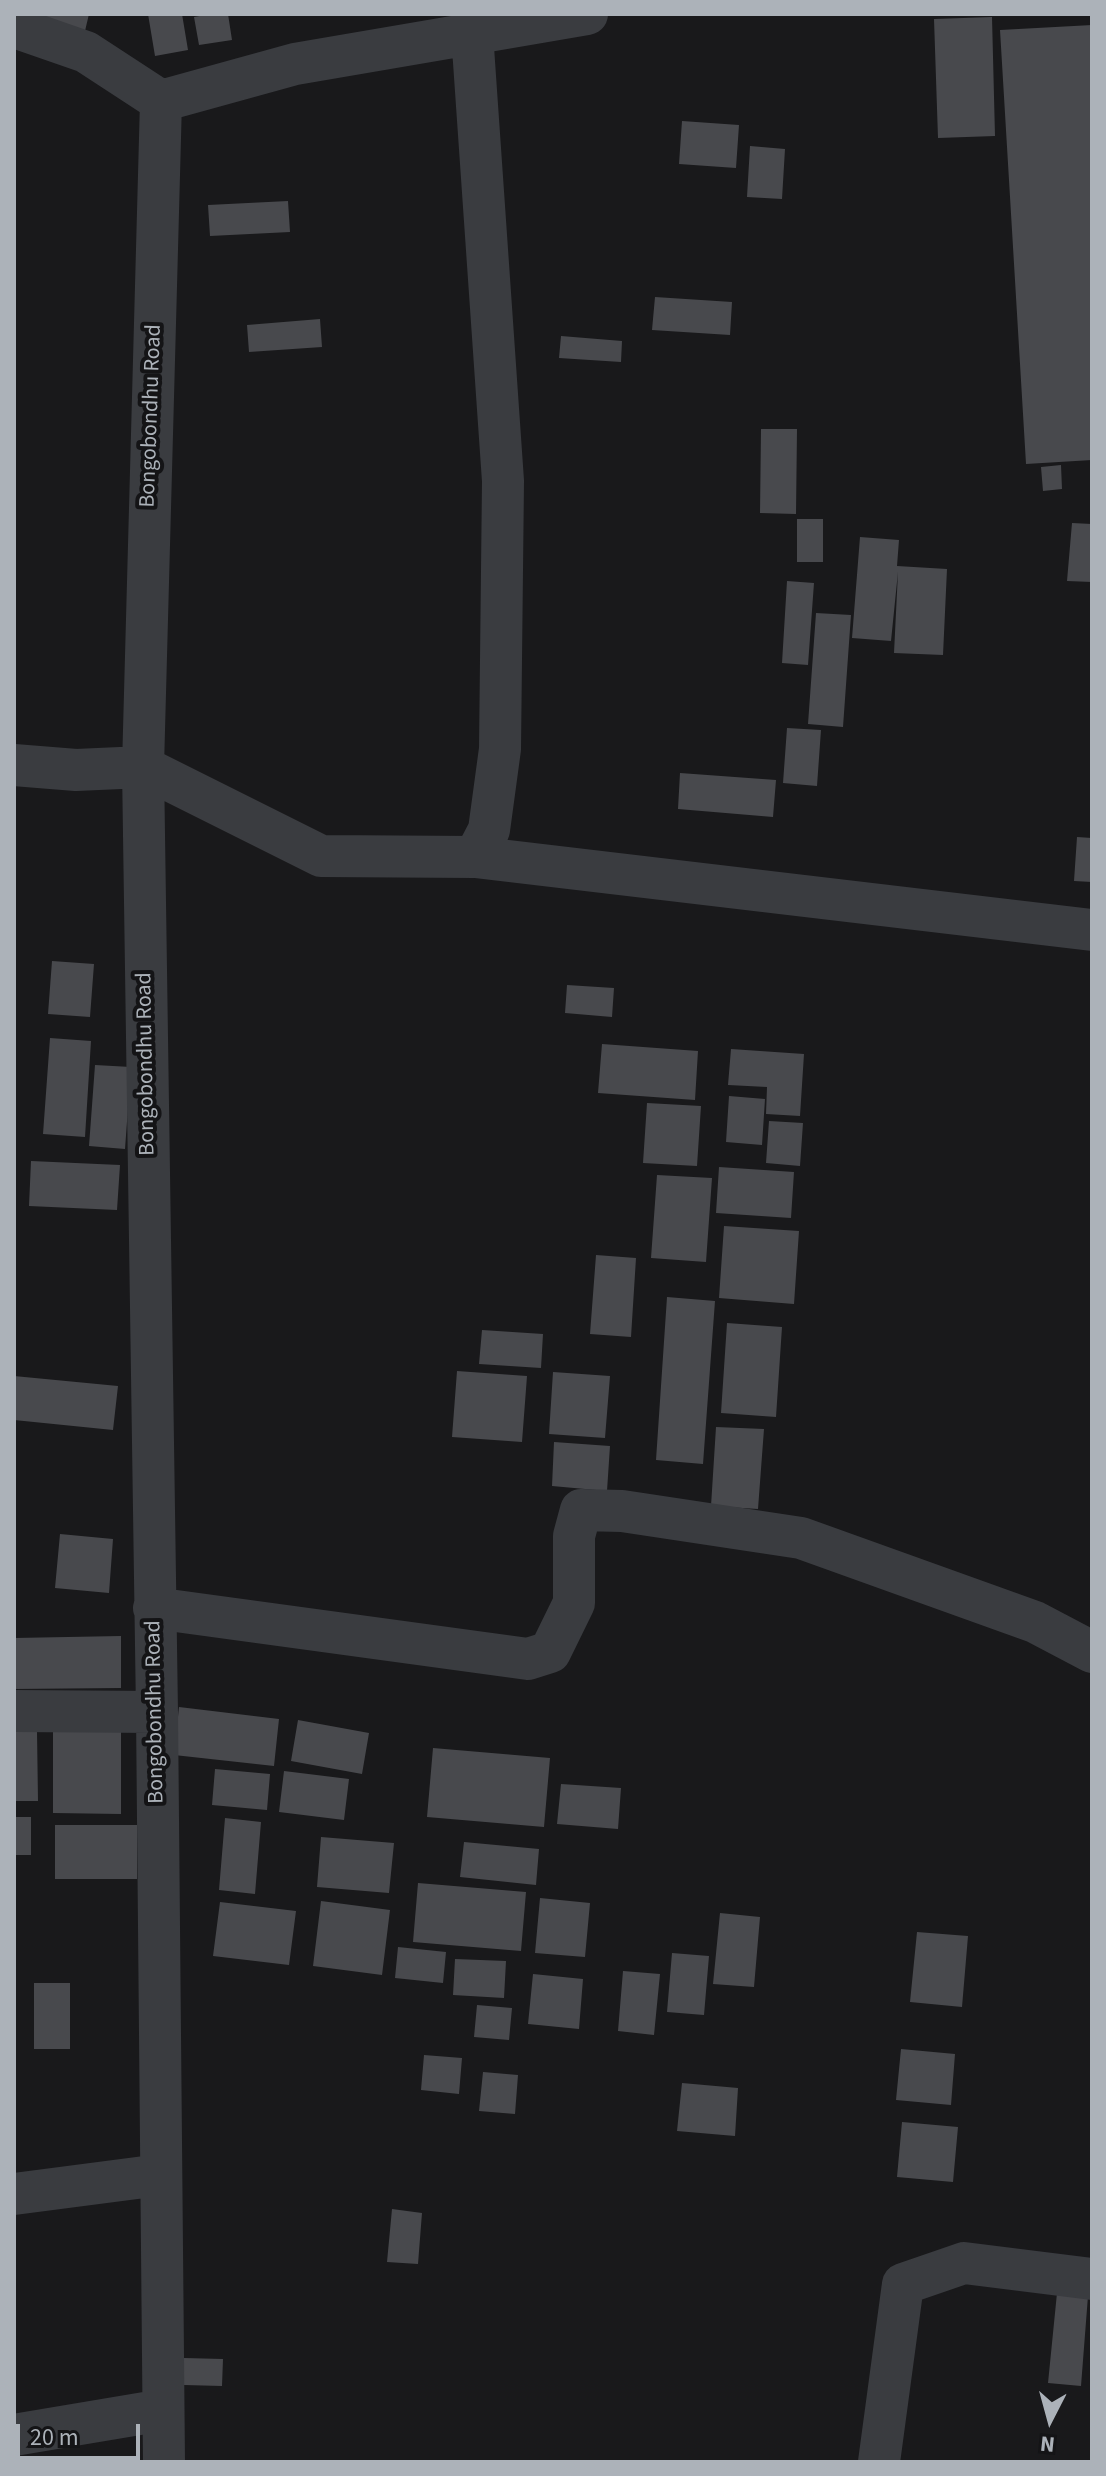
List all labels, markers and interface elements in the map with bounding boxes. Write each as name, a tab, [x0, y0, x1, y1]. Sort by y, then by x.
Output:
street label: Bongobondhu Road	[136, 324, 168, 508]
street label: Bongobondhu Road	[132, 972, 162, 1156]
street label: Bongobondhu Road	[141, 1620, 171, 1804]
north arrow	[1010, 2380, 1090, 2460]
scale bar	[20, 2408, 144, 2458]
text: 20 m	[30, 2420, 79, 2455]
text: N	[1039, 2427, 1056, 2461]

